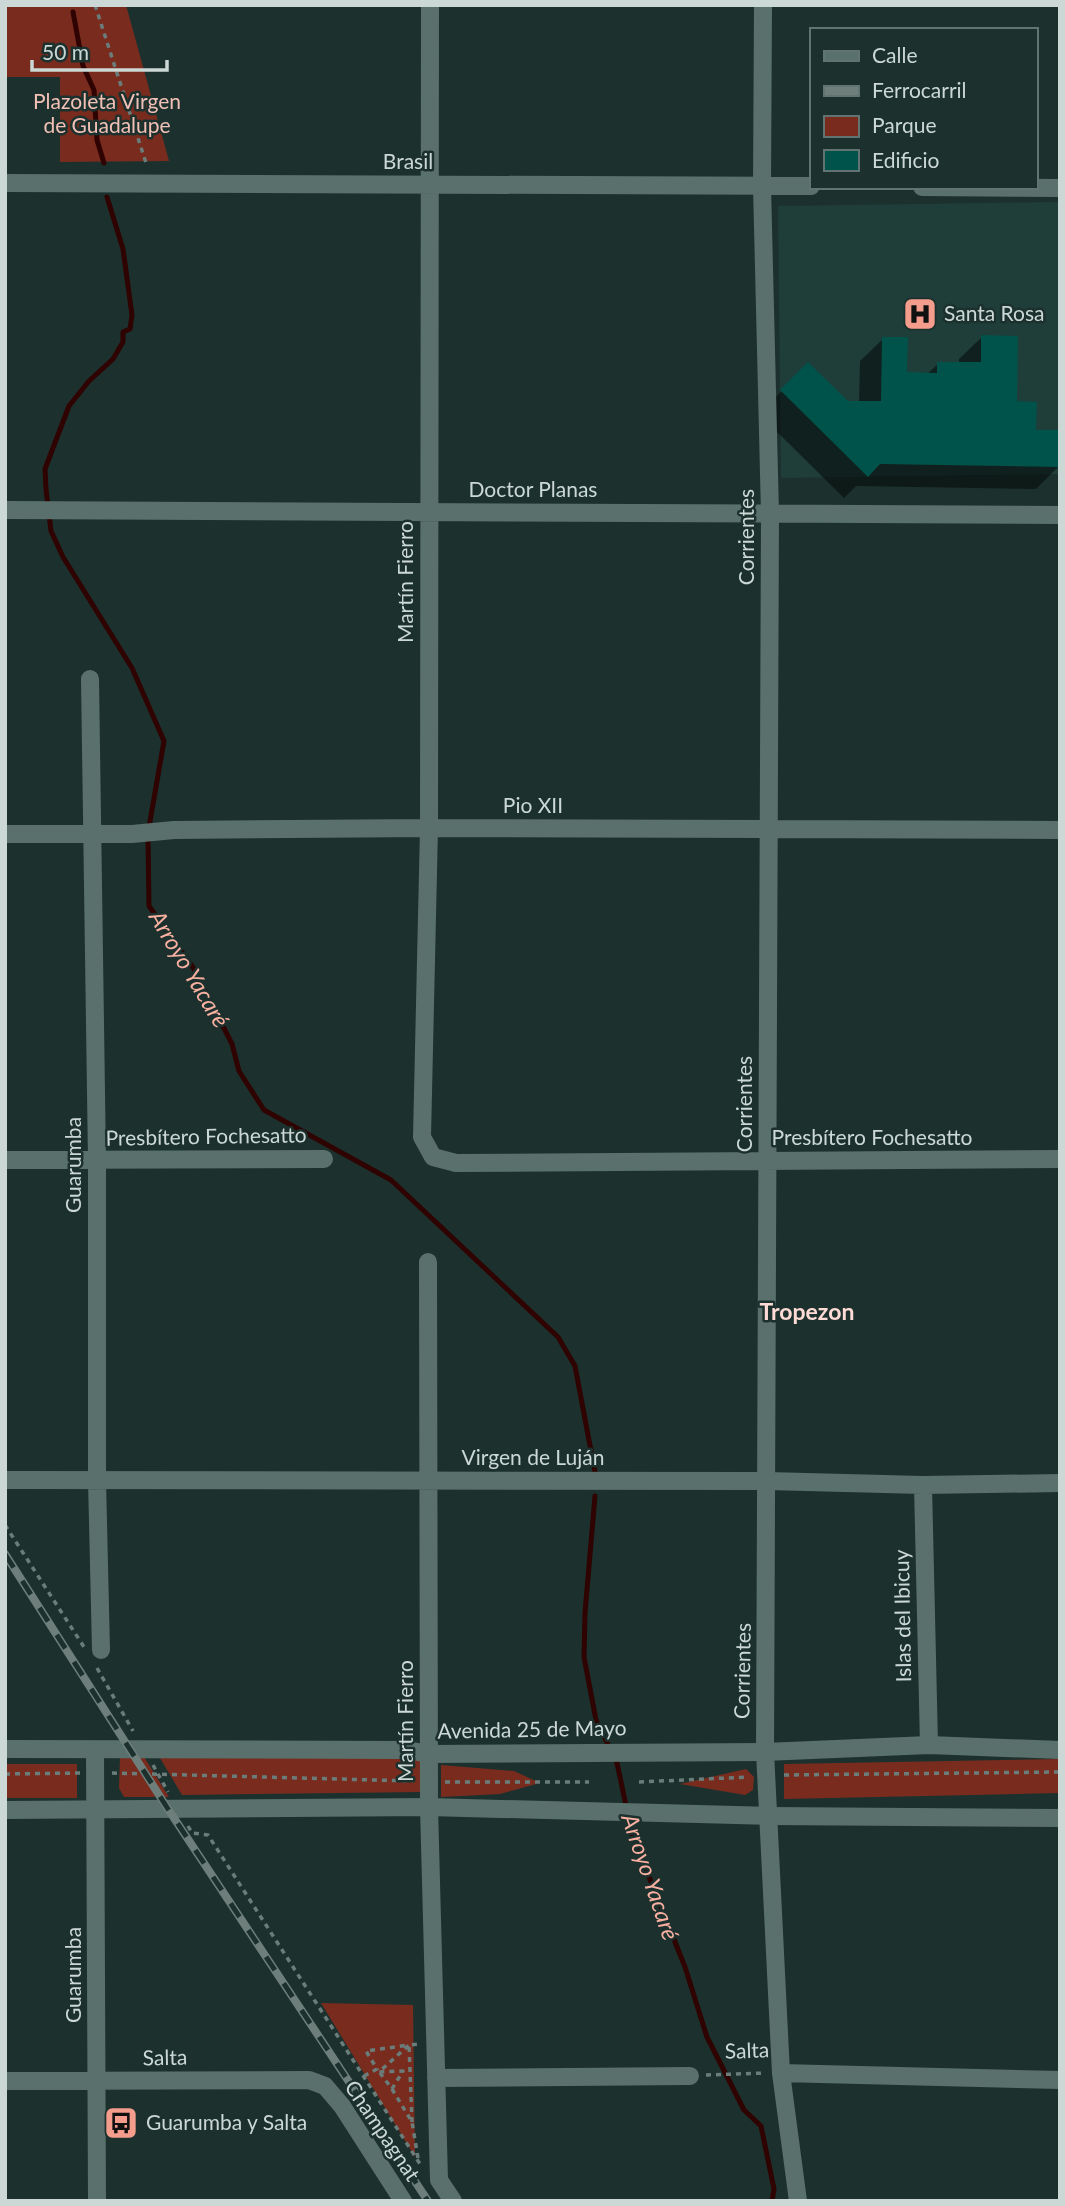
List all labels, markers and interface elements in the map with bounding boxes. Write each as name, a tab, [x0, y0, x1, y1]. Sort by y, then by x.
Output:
scale bar	[32, 28, 166, 72]
legend	[810, 28, 1037, 189]
text: 50 m	[42, 39, 89, 64]
text: Calle	[872, 42, 917, 67]
text: Ferrocarril	[872, 77, 967, 102]
park label: Plazoleta Virgen de Guadalupe	[33, 88, 181, 137]
text: Parque	[872, 112, 937, 137]
text: Edificio	[872, 147, 940, 172]
street label: Brasil	[383, 148, 433, 173]
hospital icon: Santa Rosa	[901, 295, 939, 333]
place label: Santa Rosa	[944, 300, 1045, 325]
street label: Doctor Planas	[469, 476, 597, 501]
street label: Corrientes	[733, 489, 758, 585]
street label: Martín Fierro	[392, 521, 417, 643]
street label: Pio XII	[503, 792, 563, 817]
water label: Arroyo Yacaré	[143, 904, 236, 1032]
street label: Corrientes	[731, 1056, 756, 1152]
street label: Guarumba	[60, 1117, 85, 1213]
street label: Presbítero Fochesatto	[105, 1121, 307, 1150]
street label: Presbítero Fochesatto	[772, 1124, 973, 1149]
district label: Tropezon	[760, 1297, 854, 1325]
street label: Virgen de Luján	[462, 1444, 604, 1469]
street label: Islas del Ibicuy	[888, 1549, 915, 1683]
street label: Corrientes	[728, 1623, 755, 1719]
street label: Martín Fierro	[392, 1660, 417, 1782]
street label: Avenida 25 de Mayo	[437, 1714, 627, 1743]
water label: Arroyo Yacaré	[616, 1809, 686, 1943]
street label: Guarumba	[60, 1927, 85, 2023]
street label: Salta	[724, 2036, 770, 2063]
street label: Salta	[142, 2044, 187, 2069]
street label: Champagnat	[340, 2075, 426, 2186]
bus stop icon: Guarumba y Salta	[102, 2104, 140, 2142]
place label: Guarumba y Salta	[146, 2109, 307, 2134]

